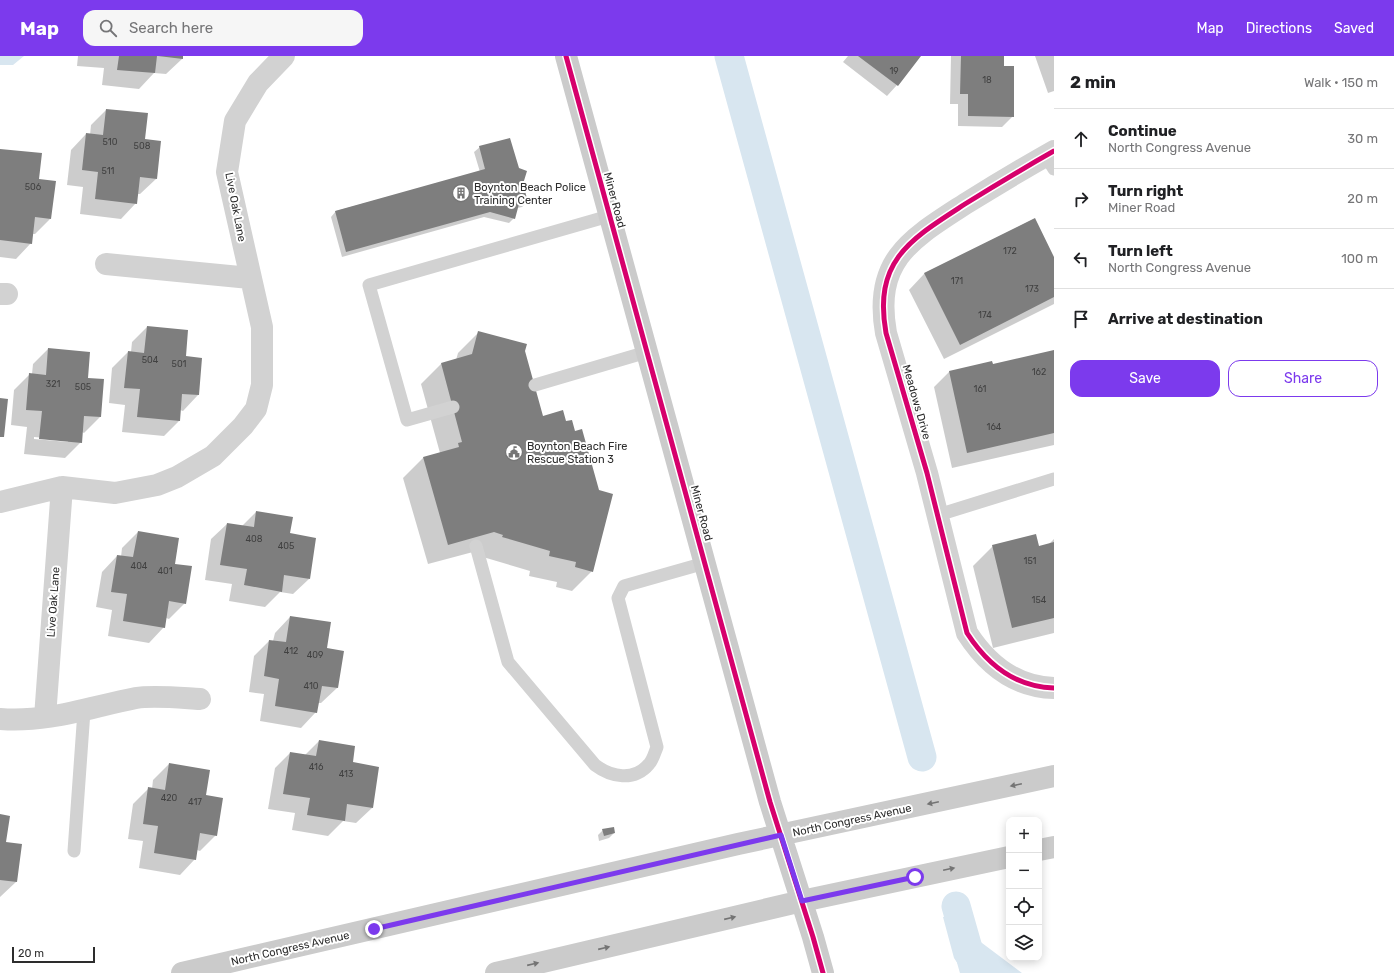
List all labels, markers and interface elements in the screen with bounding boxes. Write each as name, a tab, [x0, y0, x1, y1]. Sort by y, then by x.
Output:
search box	[83, 10, 363, 46]
text: Map	[20, 17, 59, 40]
icon: search	[97, 17, 119, 39]
text: Search here	[129, 19, 213, 37]
text: Map	[1197, 20, 1224, 37]
text: Directions	[1246, 20, 1312, 37]
text: Saved	[1334, 20, 1374, 37]
house number: 19	[889, 66, 899, 76]
text: 2 min	[1070, 72, 1116, 92]
house number: 18	[982, 75, 992, 85]
text: Walk · 150 m	[1304, 75, 1378, 90]
text: Continue	[1108, 122, 1177, 140]
icon: ahead	[1070, 128, 1092, 150]
text: 30 m	[1347, 131, 1378, 146]
house number: 510	[103, 137, 118, 147]
text: North Congress Avenue	[1108, 140, 1251, 155]
house number: 508	[134, 141, 151, 151]
house number: 511	[102, 166, 115, 176]
street label: Live Oak Lane	[222, 171, 249, 243]
street label: Miner Road	[601, 171, 628, 229]
place label: Boynton Beach Police Training Center	[474, 181, 586, 207]
house number: 506	[25, 182, 42, 192]
text: Turn right	[1108, 182, 1183, 200]
building icon: Boynton Beach Police Training Center	[451, 183, 471, 203]
icon: right	[1070, 188, 1092, 210]
text: 20 m	[1347, 191, 1378, 206]
text: Miner Road	[1108, 200, 1175, 215]
text: Turn left	[1108, 242, 1173, 260]
house number: 172	[1003, 246, 1017, 256]
icon: left	[1070, 248, 1092, 270]
text: 100 m	[1341, 251, 1378, 266]
text: North Congress Avenue	[1108, 260, 1251, 275]
house number: 171	[951, 276, 963, 286]
house number: 173	[1025, 284, 1039, 294]
icon: arrive	[1070, 308, 1092, 330]
house number: 174	[978, 310, 992, 320]
text: Arrive at destination	[1108, 310, 1263, 328]
house number: 504	[142, 355, 159, 365]
house number: 501	[172, 359, 187, 369]
button: Save	[1070, 360, 1220, 397]
button: Share	[1228, 360, 1378, 397]
street label: Meadows Drive	[900, 363, 933, 441]
house number: 162	[1032, 367, 1046, 377]
house number: 321	[46, 379, 60, 389]
house number: 505	[75, 382, 91, 392]
house number: 161	[974, 384, 987, 394]
house number: 164	[987, 422, 1002, 432]
place label: Boynton Beach Fire Rescue Station 3	[527, 440, 627, 466]
public building icon: Boynton Beach Fire Rescue Station 3	[504, 442, 524, 462]
street label: Miner Road	[688, 484, 715, 542]
house number: 408	[245, 534, 263, 544]
house number: 405	[278, 541, 294, 551]
house number: 151	[1024, 556, 1037, 566]
house number: 404	[131, 561, 148, 571]
street label: Live Oak Lane	[45, 566, 62, 638]
house number: 401	[157, 566, 173, 576]
house number: 154	[1032, 595, 1047, 605]
house number: 412	[284, 646, 298, 656]
house number: 409	[307, 650, 323, 660]
house number: 410	[304, 681, 319, 691]
house number: 416	[309, 762, 324, 772]
house number: 413	[339, 769, 353, 779]
one-way arrow	[1010, 782, 1022, 788]
house number: 420	[161, 793, 178, 803]
house number: 417	[188, 797, 202, 807]
one-way arrow	[927, 800, 939, 806]
street label: North Congress Avenue	[792, 802, 913, 839]
map controls	[1006, 817, 1042, 961]
button: +	[1006, 817, 1042, 853]
button: −	[1006, 853, 1042, 889]
one-way arrow	[943, 866, 955, 872]
route start	[906, 868, 924, 886]
button: locate	[1006, 889, 1042, 925]
one-way arrow	[725, 915, 737, 921]
route end	[365, 920, 383, 938]
button: layers	[1006, 925, 1042, 961]
street label: North Congress Avenue	[230, 929, 351, 968]
one-way arrow	[598, 944, 610, 950]
scale bar	[12, 945, 95, 964]
text: 20 m	[18, 947, 44, 960]
one-way arrow	[527, 961, 539, 967]

